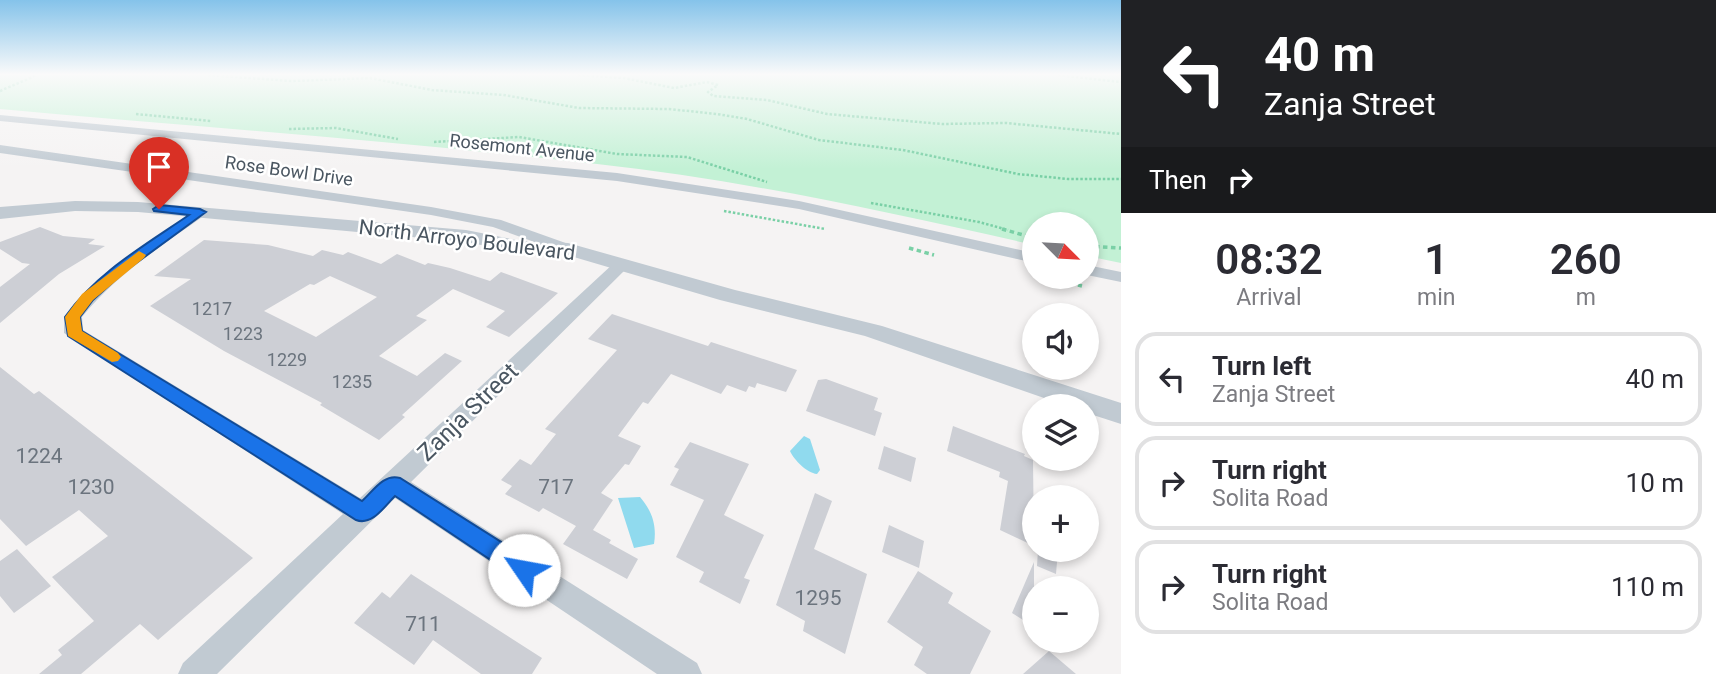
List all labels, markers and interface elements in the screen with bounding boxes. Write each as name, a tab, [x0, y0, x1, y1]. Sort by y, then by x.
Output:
text: 40 m	[1264, 26, 1375, 83]
icon: left	[1149, 28, 1240, 119]
text: Zanja Street	[1264, 85, 1436, 123]
street label: Rosemont Avenue	[449, 129, 595, 166]
pin	[129, 137, 189, 209]
icon: arrive	[140, 148, 178, 186]
street label: Rose Bowl Drive	[224, 151, 354, 190]
icon: right	[1221, 161, 1259, 199]
text: Then	[1149, 165, 1207, 195]
north arrow	[1022, 212, 1099, 289]
map controls	[1022, 212, 1099, 653]
street label: North Arroyo Boulevard	[357, 215, 577, 265]
text: 08:32	[1215, 235, 1323, 284]
text: 1	[1424, 235, 1448, 284]
text: 260	[1550, 235, 1622, 284]
text: Arrival	[1236, 284, 1302, 311]
text: min	[1417, 284, 1455, 311]
text: m	[1576, 284, 1596, 311]
house number: 1217	[192, 298, 232, 319]
button: sound	[1022, 303, 1099, 380]
house number: 1223	[223, 323, 263, 344]
house number: 1229	[267, 349, 307, 370]
text: Turn left	[1212, 351, 1311, 381]
street label: Zanja Street	[412, 357, 524, 467]
icon: left	[1153, 360, 1191, 398]
text: 40 m	[1626, 364, 1684, 394]
house number: 1235	[332, 371, 372, 392]
text: Zanja Street	[1212, 381, 1335, 408]
button: layers	[1022, 394, 1099, 471]
house number: 1224	[15, 444, 63, 468]
text: Turn right	[1212, 455, 1327, 485]
icon: right	[1153, 464, 1191, 502]
text: 10 m	[1626, 468, 1684, 498]
house number: 1230	[67, 475, 115, 499]
house number: 717	[538, 475, 574, 499]
button: +	[1022, 485, 1099, 562]
text: Solita Road	[1212, 485, 1328, 512]
position arrow	[487, 533, 561, 607]
text: Turn right	[1212, 559, 1327, 589]
icon: right	[1153, 568, 1191, 606]
text: 110 m	[1611, 572, 1684, 602]
button: −	[1022, 576, 1099, 653]
house number: 1295	[794, 586, 842, 610]
text: Solita Road	[1212, 589, 1328, 616]
house number: 711	[405, 612, 441, 636]

